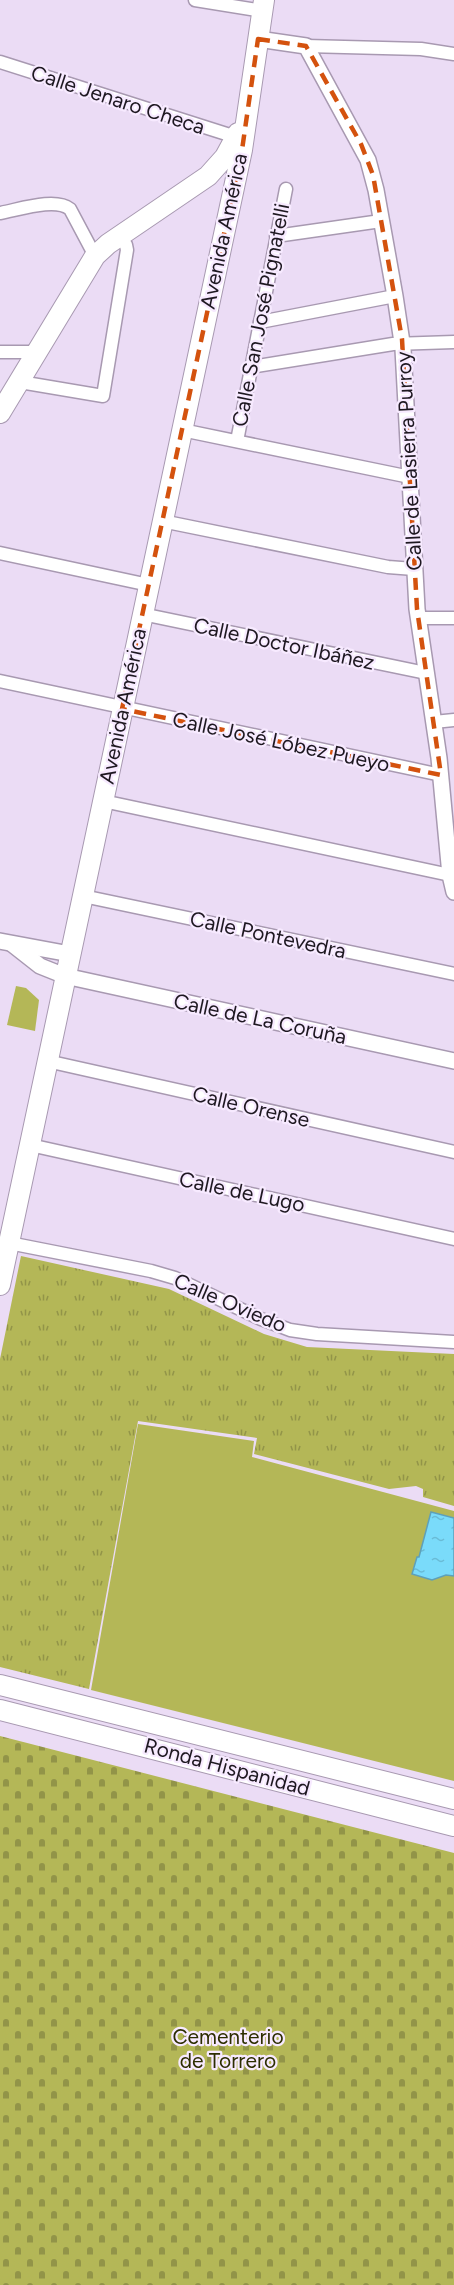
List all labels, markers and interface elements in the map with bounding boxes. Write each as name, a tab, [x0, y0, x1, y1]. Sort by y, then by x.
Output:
street label: Calle Jenaro Checa	[28, 60, 208, 139]
street label: Avenida América	[195, 151, 252, 311]
street label: Calle San José Pignatelli	[227, 201, 294, 429]
street label: Calle de Lasierra Purroy	[390, 351, 427, 571]
street label: Calle Doctor Ibáñez	[191, 612, 377, 675]
street label: Avenida América	[94, 626, 151, 786]
street label: Calle José Lóbez Pueyo	[170, 706, 392, 777]
street label: Calle Pontevedra	[188, 906, 348, 963]
street label: Calle de La Coruña	[171, 988, 349, 1049]
street label: Calle Orense	[190, 1081, 312, 1132]
street label: Calle de Lugo	[177, 1166, 307, 1217]
street label: Calle Oviedo	[170, 1268, 290, 1337]
street label: Ronda Hispanidad	[141, 1732, 313, 1801]
park label: Cementerio de Torrero	[172, 2024, 284, 2073]

